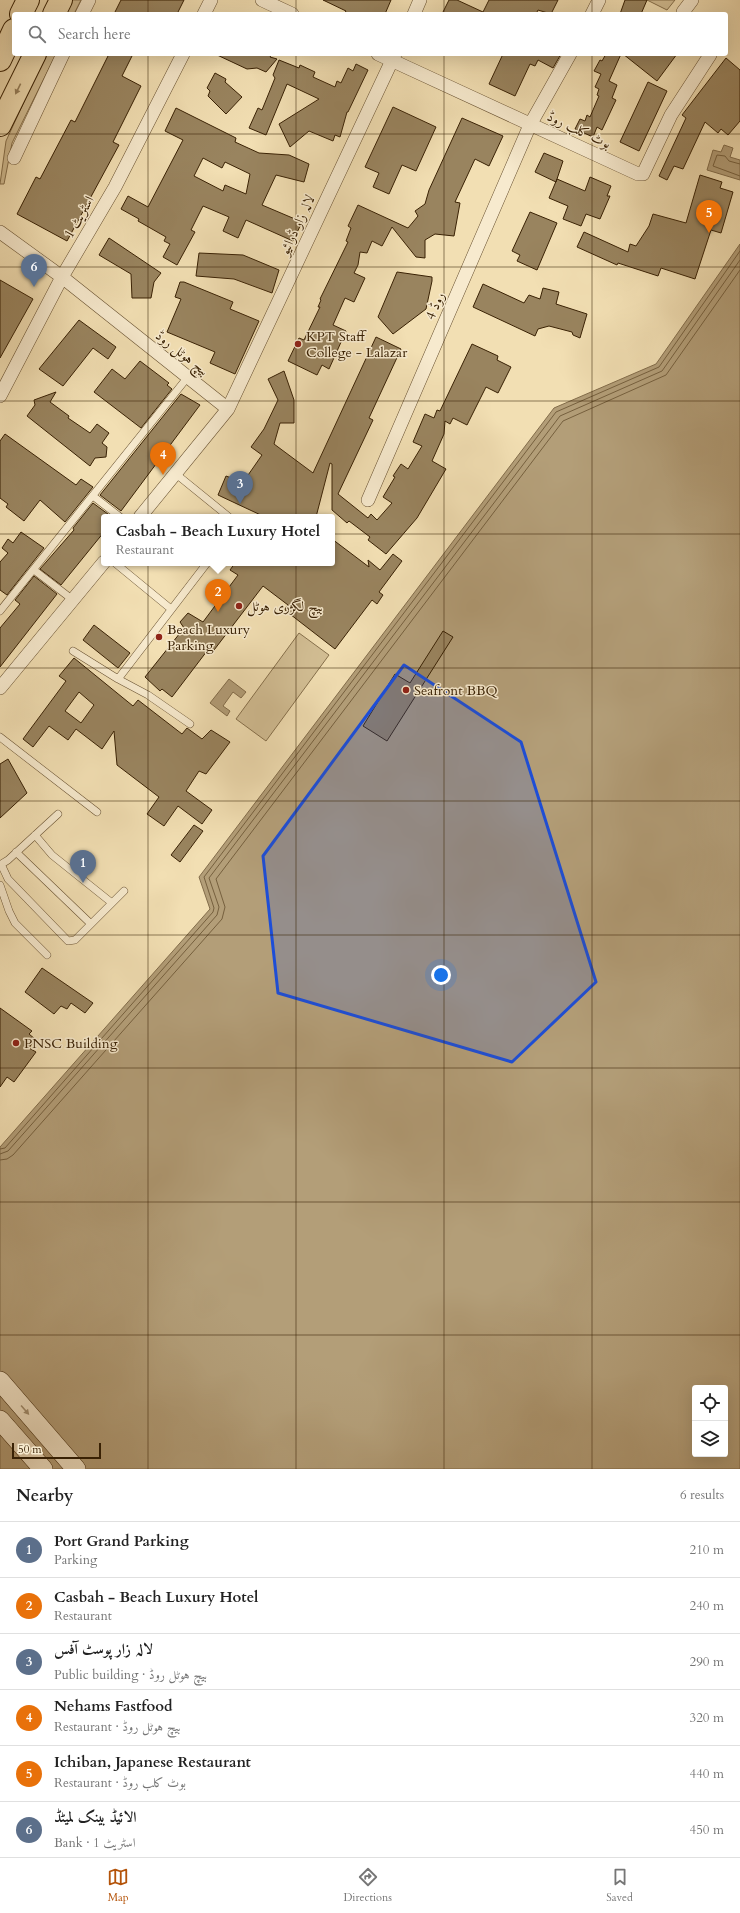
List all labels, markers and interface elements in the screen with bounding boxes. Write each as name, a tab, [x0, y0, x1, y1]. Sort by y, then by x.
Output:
search box	[12, 12, 728, 56]
icon: search	[26, 23, 48, 45]
text: Search here	[58, 24, 131, 44]
one-way arrow	[14, 83, 21, 95]
street label: بوٹ کلب روڈ	[544, 107, 614, 153]
street label: اسٹریٹ 1	[59, 192, 99, 242]
street label: لالہ زار ڈرائیو	[274, 192, 319, 260]
pin: 5	[696, 200, 722, 233]
pin: 6	[21, 254, 47, 287]
street label: روڈ 4	[421, 289, 449, 323]
street label: بیچ ہوٹل روڈ	[150, 326, 213, 382]
place label: KPT Staff College - Lalazar	[306, 327, 408, 362]
marker: KPT Staff College - Lalazar	[293, 339, 303, 349]
pin: 4	[150, 442, 176, 475]
pin: 3	[227, 471, 253, 504]
popup	[101, 514, 335, 566]
text: Casbah - Beach Luxury Hotel	[116, 521, 320, 541]
text: Restaurant	[116, 541, 174, 559]
pin: 2	[205, 579, 231, 612]
place label: بیچ لگژری ہوٹل	[247, 597, 323, 619]
marker: بیچ لگژری ہوٹل	[234, 601, 244, 611]
place label: Beach Luxury Parking	[167, 620, 251, 655]
marker: Beach Luxury Parking	[154, 632, 164, 642]
place label: Seafront BBQ	[414, 681, 498, 700]
marker: Seafront BBQ	[401, 685, 411, 695]
pin: 1	[70, 850, 96, 883]
your location	[431, 965, 451, 985]
place label: PNSC Building	[24, 1034, 118, 1053]
marker: PNSC Building	[11, 1038, 21, 1048]
map controls	[692, 1385, 728, 1457]
button: locate	[692, 1385, 728, 1421]
one-way arrow	[21, 1405, 30, 1416]
button: layers	[692, 1421, 728, 1457]
scale bar	[12, 1441, 101, 1460]
text: 50 m	[18, 1442, 42, 1457]
text: Nearby	[16, 1484, 73, 1507]
text: 6 results	[680, 1486, 724, 1504]
text: Port Grand Parking	[54, 1531, 189, 1551]
text: 1	[26, 1541, 32, 1559]
text: 210 m	[690, 1541, 724, 1559]
text: Parking	[54, 1551, 97, 1569]
text: Casbah - Beach Luxury Hotel	[54, 1587, 258, 1607]
text: 2	[26, 1597, 32, 1615]
text: 240 m	[690, 1597, 724, 1615]
text: Restaurant	[54, 1607, 112, 1625]
text: لالہ زار پوسٹ آفس	[54, 1639, 153, 1659]
text: 3	[26, 1653, 32, 1671]
text: 290 m	[690, 1653, 724, 1671]
text: Public building · بیچ ہوٹل روڈ	[54, 1666, 207, 1684]
text: Nehams Fastfood	[54, 1696, 173, 1716]
text: 4	[26, 1709, 32, 1727]
text: 320 m	[690, 1709, 724, 1727]
text: Restaurant · بیچ ہوٹل روڈ	[54, 1718, 180, 1736]
text: Ichiban, Japanese Restaurant	[54, 1752, 251, 1772]
text: 5	[26, 1765, 32, 1783]
text: 440 m	[690, 1765, 724, 1783]
text: Restaurant · بوٹ کلب روڈ	[54, 1774, 186, 1792]
text: الائیڈ بینک لمیٹڈ	[54, 1807, 137, 1827]
text: 6	[26, 1821, 32, 1839]
text: 450 m	[690, 1821, 724, 1839]
text: Bank · اسٹریٹ 1	[54, 1834, 136, 1852]
tab: Map	[107, 1866, 129, 1905]
tab: Directions	[343, 1866, 392, 1905]
tab: Saved	[606, 1866, 633, 1905]

